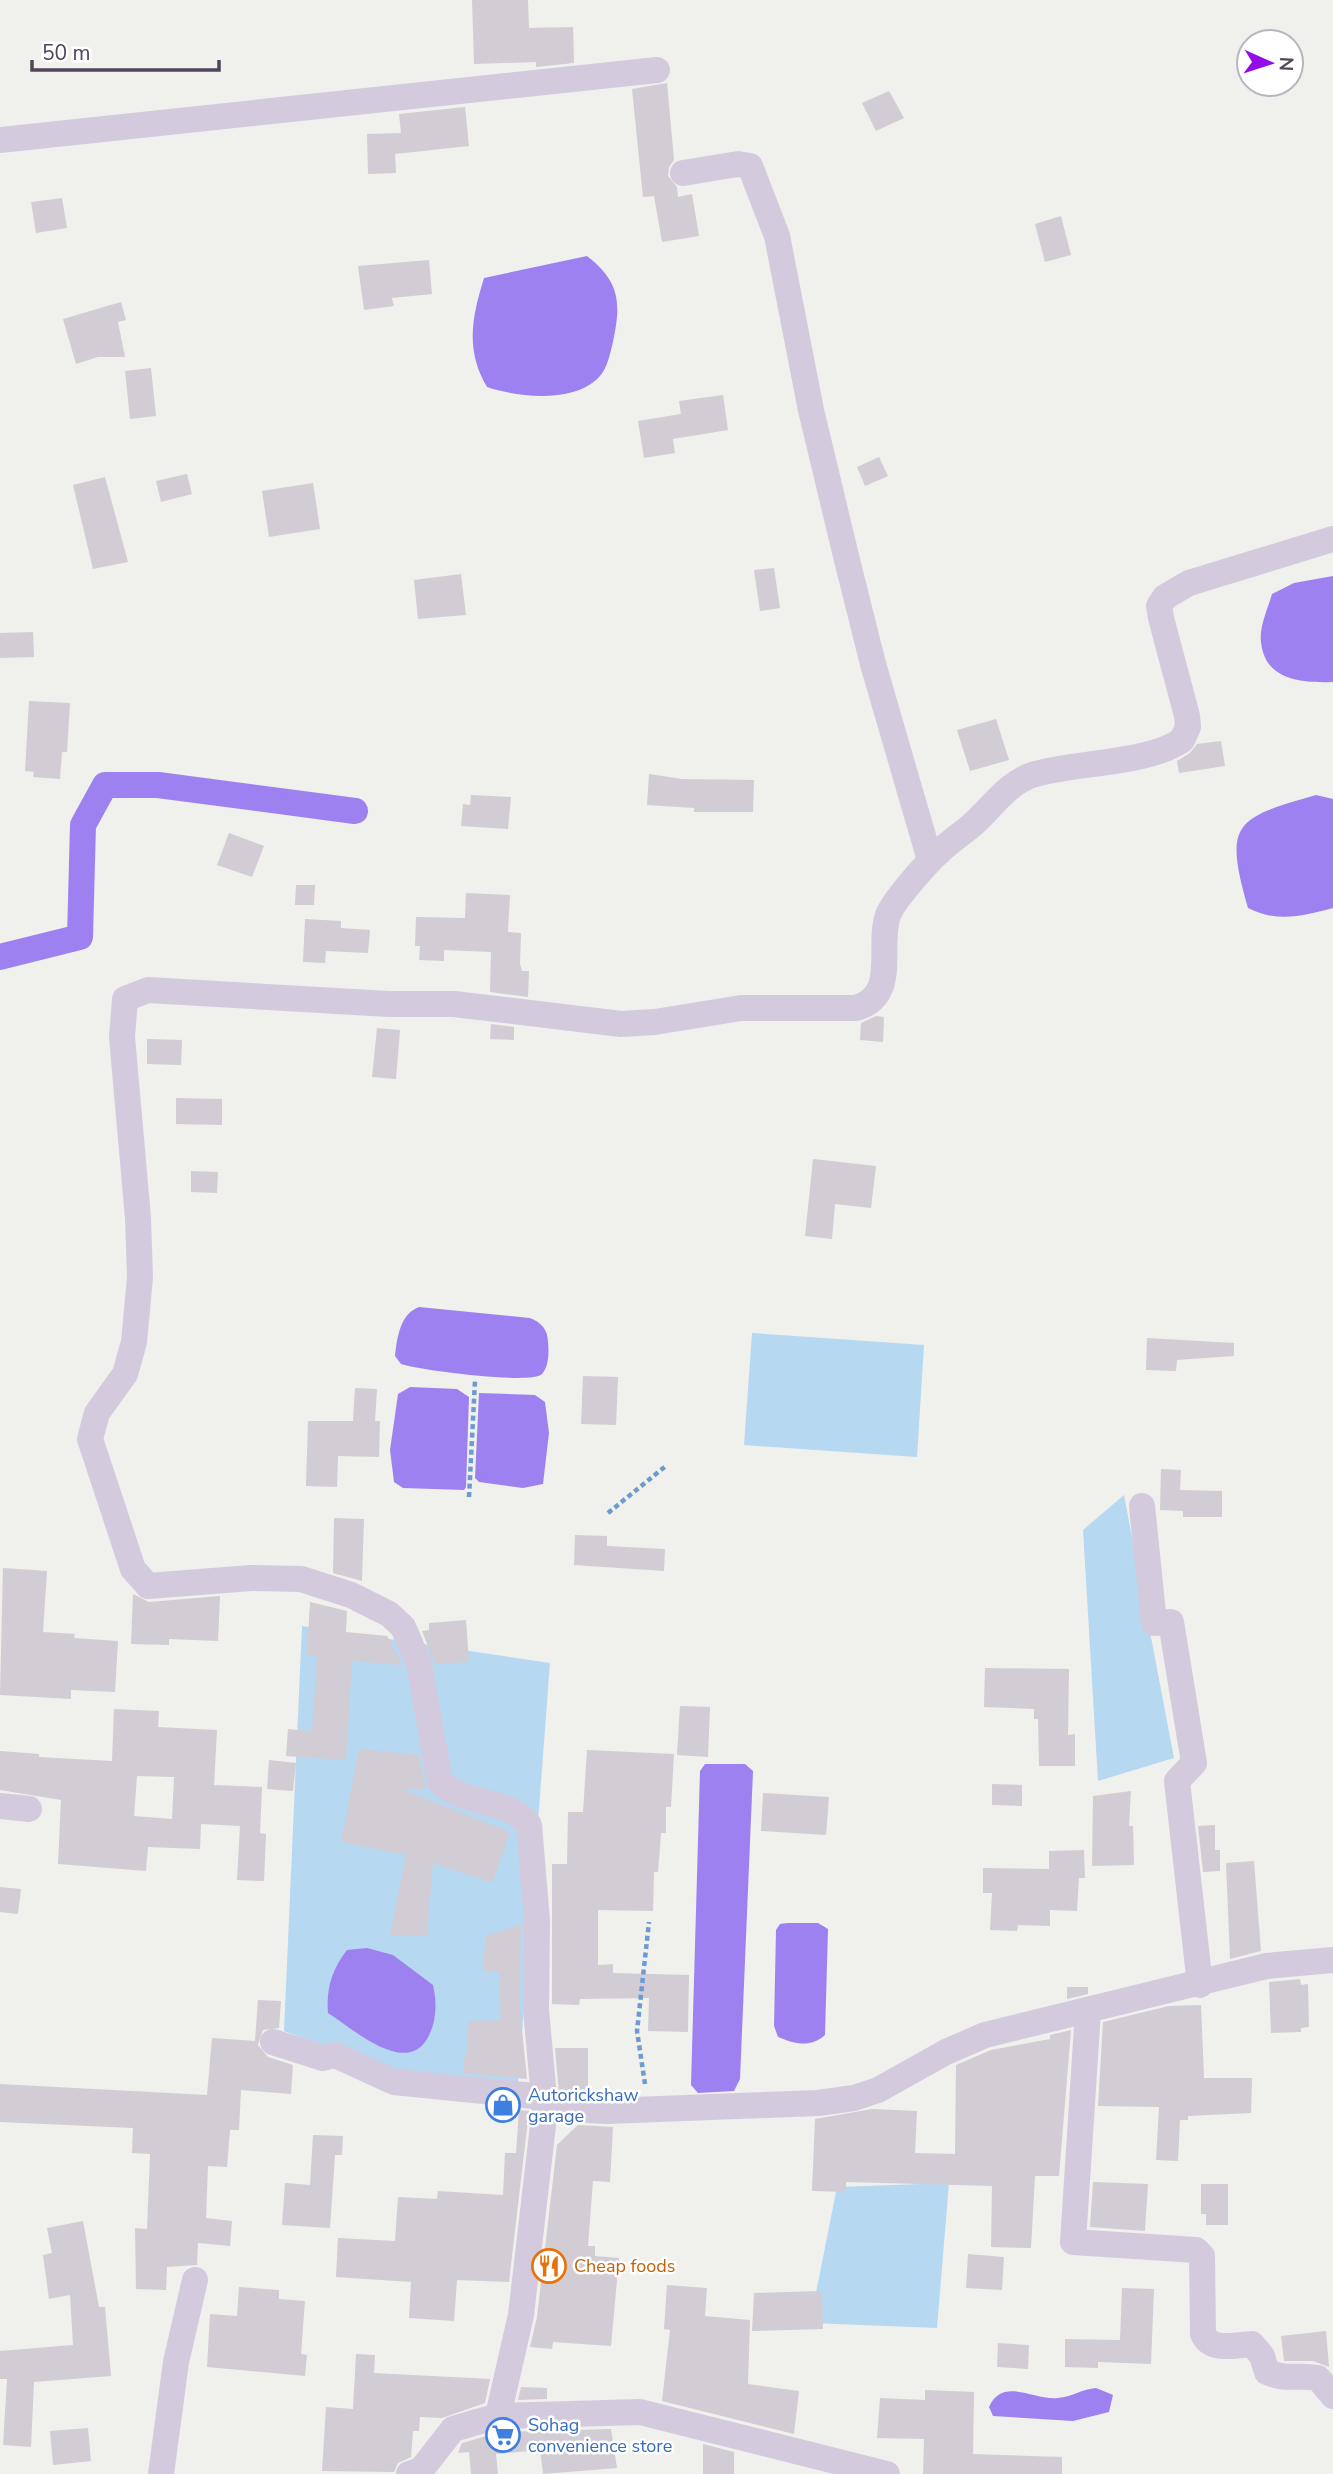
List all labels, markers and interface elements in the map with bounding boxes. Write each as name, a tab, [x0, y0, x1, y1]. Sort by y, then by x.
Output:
scale bar	[32, 28, 219, 72]
north arrow	[1235, 28, 1305, 98]
text: 50 m	[42, 39, 91, 67]
text: N	[1273, 56, 1299, 72]
place label: Autorickshaw garage	[528, 2083, 639, 2128]
shop icon: Autorickshaw garage	[484, 2086, 522, 2124]
restaurant icon: Cheap foods	[530, 2247, 568, 2285]
place label: Cheap foods	[574, 2254, 675, 2278]
place label: Sohag convenience store	[528, 2413, 672, 2458]
supermarket icon: Sohag convenience store	[484, 2416, 522, 2454]

